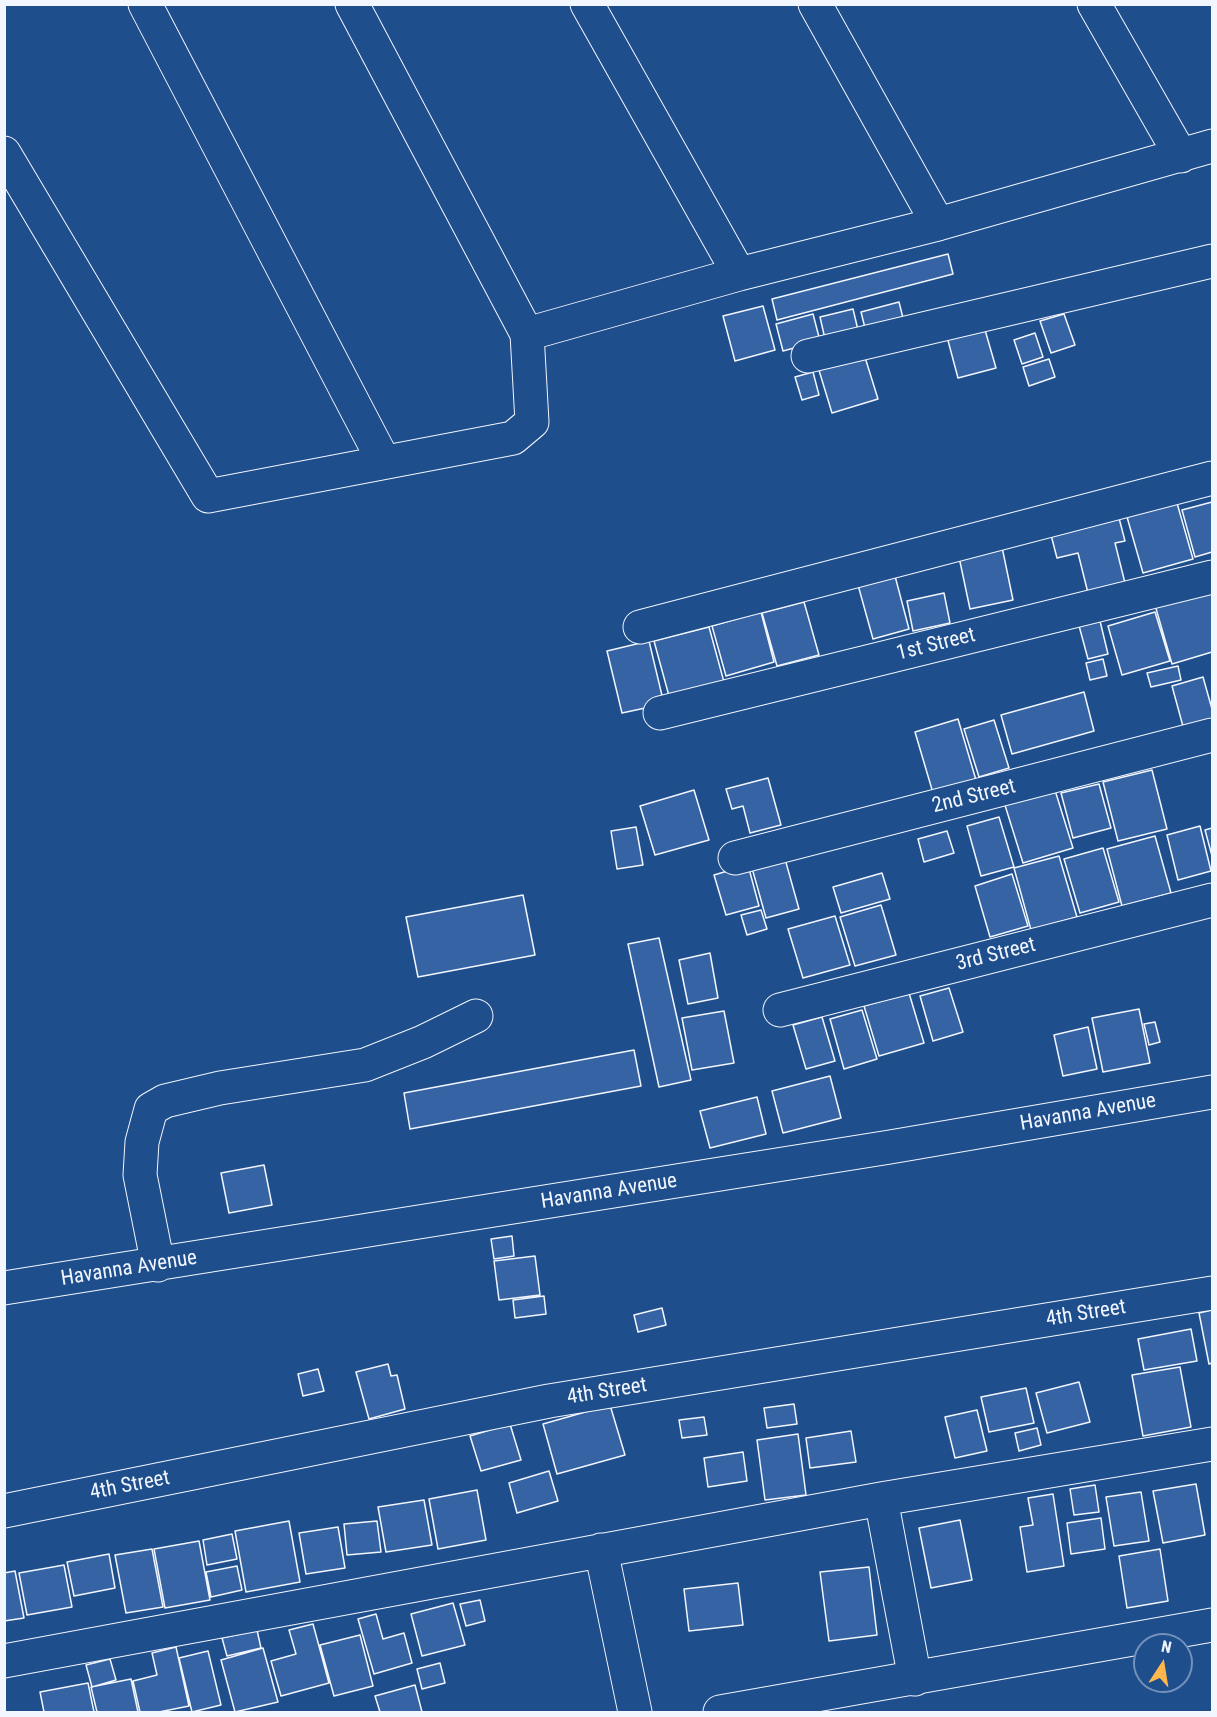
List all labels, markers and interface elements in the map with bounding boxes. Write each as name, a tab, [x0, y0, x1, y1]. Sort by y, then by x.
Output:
street label: 1st Street	[894, 623, 978, 667]
street label: 2nd Street	[930, 774, 1018, 820]
street label: 3rd Street	[954, 933, 1038, 977]
street label: Havanna Avenue	[1018, 1089, 1158, 1137]
street label: Havanna Avenue	[539, 1169, 679, 1215]
street label: Havanna Avenue	[59, 1246, 199, 1292]
street label: 4th Street	[1044, 1295, 1128, 1333]
street label: 4th Street	[565, 1373, 649, 1411]
street label: 4th Street	[88, 1466, 172, 1506]
north arrow	[1133, 1633, 1193, 1693]
text: N	[1160, 1637, 1173, 1657]

